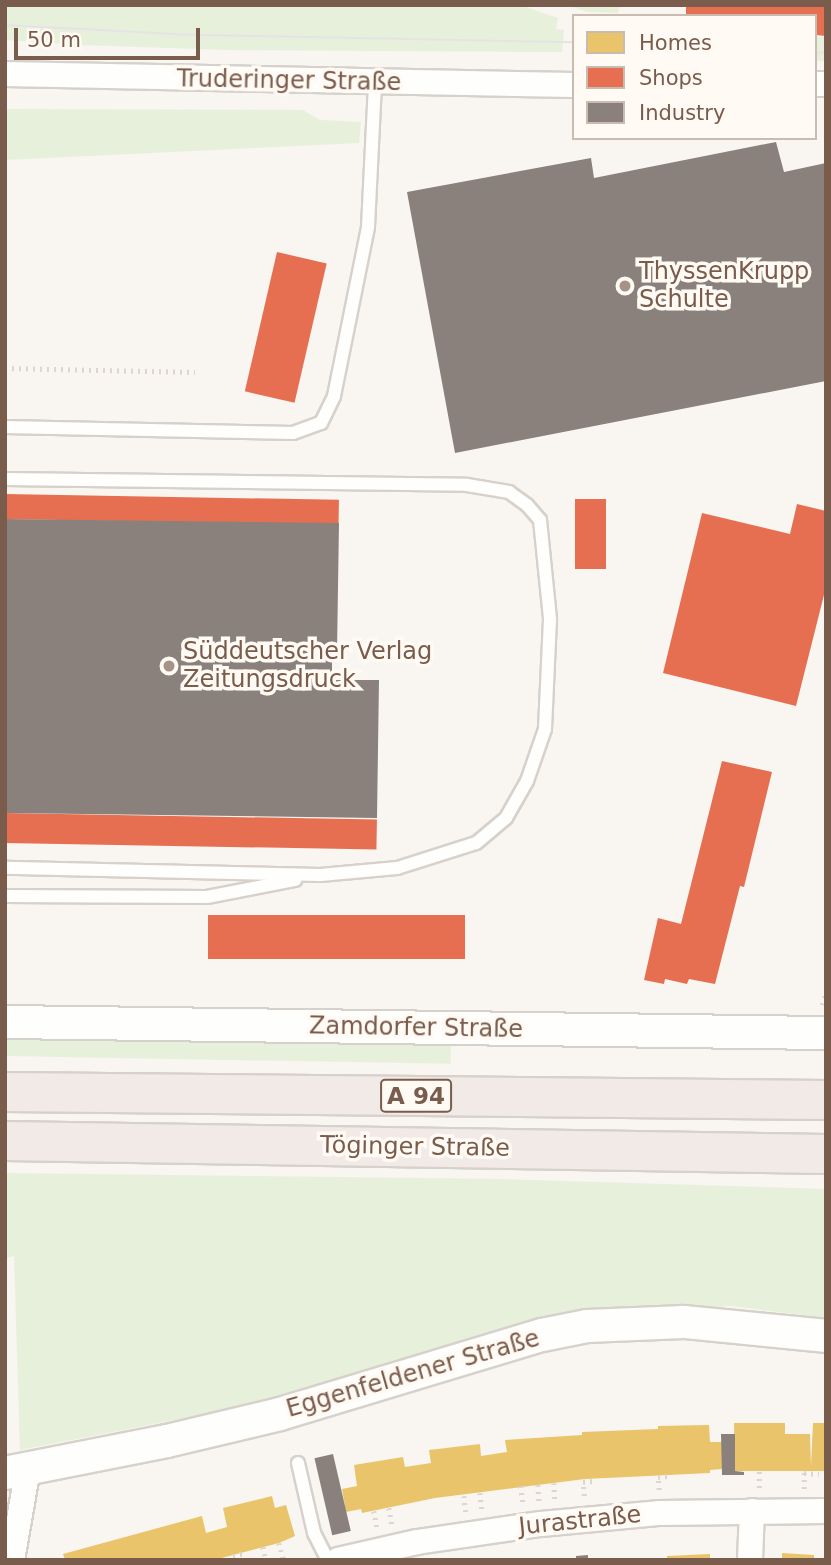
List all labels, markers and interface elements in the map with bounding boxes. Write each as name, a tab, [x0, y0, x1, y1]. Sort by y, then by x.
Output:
scale bar	[18, 14, 203, 58]
legend	[572, 14, 817, 140]
text: 50 m	[27, 28, 81, 52]
text: Homes	[639, 31, 712, 55]
street label: Truderinger Straße	[176, 65, 402, 97]
text: Shops	[639, 66, 703, 90]
text: Industry	[639, 101, 725, 125]
place label: ThyssenKrupp Schulte	[639, 258, 809, 314]
marker: ThyssenKrupp Schulte	[617, 278, 633, 294]
place label: Süddeutscher Verlag Zeitungsdruck	[183, 638, 432, 694]
marker: Süddeutscher Verlag Zeitungsdruck	[161, 658, 177, 674]
street label: Zamdorfer Straße	[309, 1012, 523, 1044]
road number: A 94	[379, 1077, 453, 1116]
street label: Töginger Straße	[320, 1131, 510, 1163]
street label: Eggenfeldener Straße	[283, 1324, 543, 1424]
street label: Jurastraße	[517, 1500, 643, 1542]

